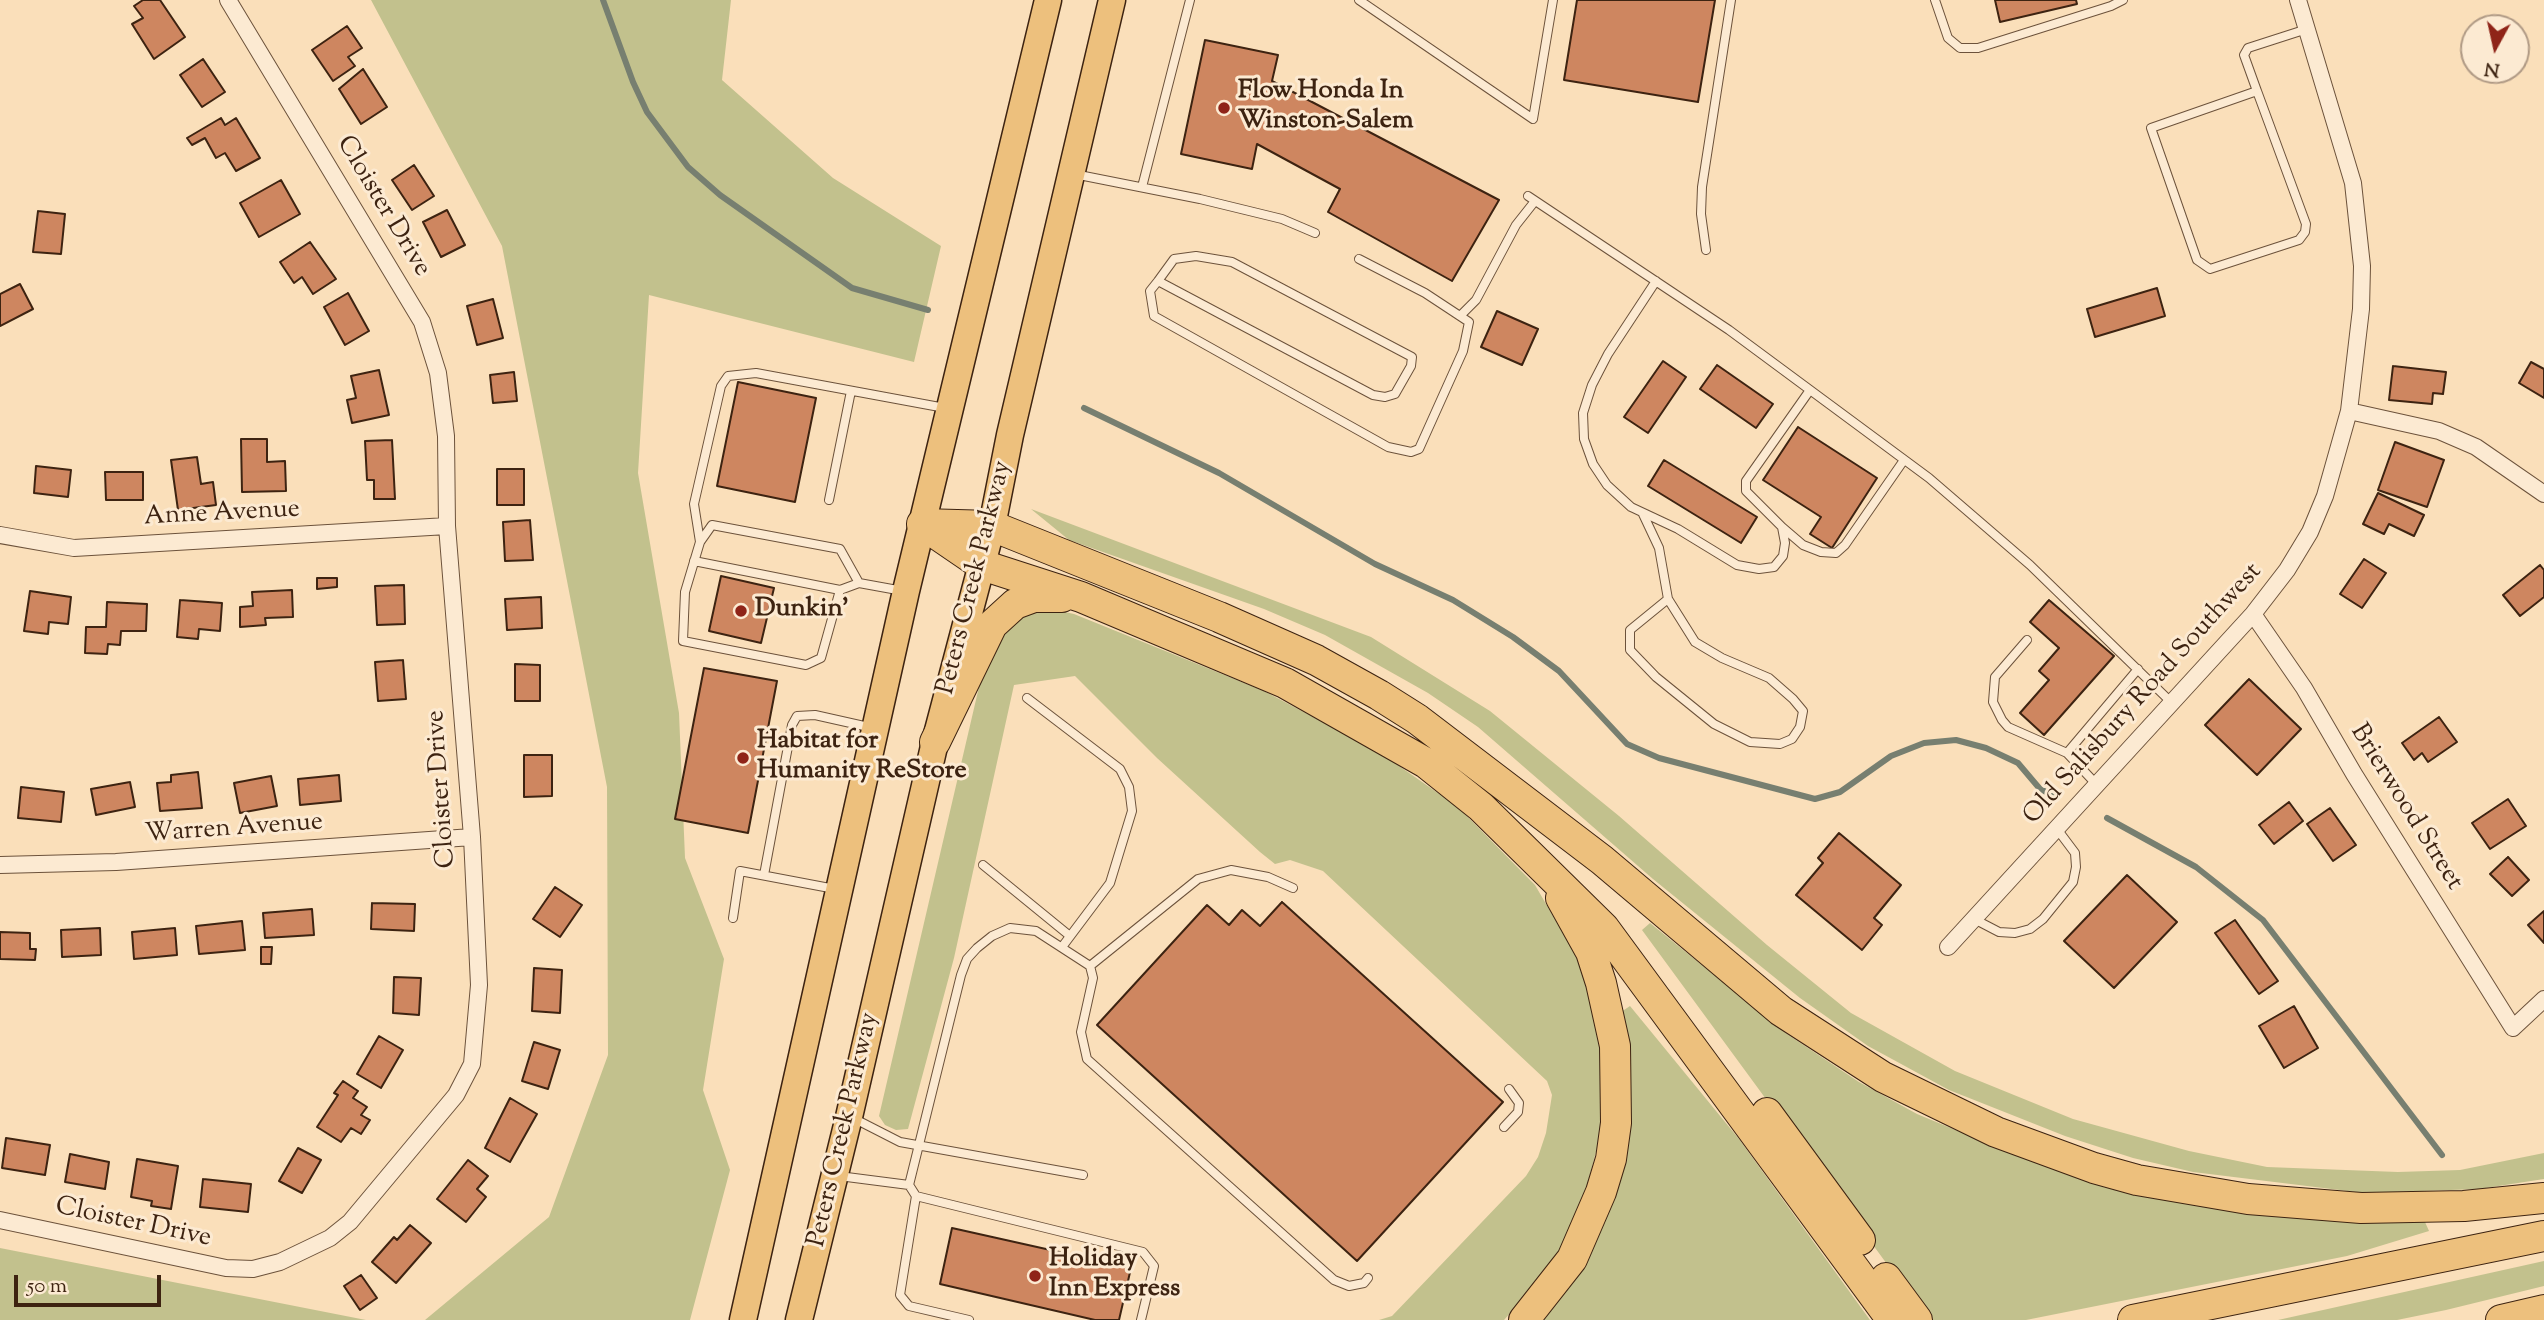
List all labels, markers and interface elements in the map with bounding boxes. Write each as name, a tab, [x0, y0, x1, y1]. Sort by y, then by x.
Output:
north arrow	[2460, 14, 2530, 84]
text: N	[2483, 54, 2502, 83]
place label: Flow Honda In Winston-Salem	[1238, 77, 1413, 138]
marker: Flow Honda In Winston-Salem	[1216, 100, 1232, 116]
street label: Cloister Drive	[328, 131, 436, 283]
street label: Peters Creek Parkway	[932, 458, 1020, 698]
street label: Anne Avenue	[143, 495, 301, 535]
street label: Old Salisbury Road Southwest	[2018, 558, 2270, 832]
place label: Dunkin'	[755, 595, 849, 627]
marker: Dunkin'	[733, 603, 749, 619]
street label: Cloister Drive	[422, 709, 464, 869]
street label: Brierwood Street	[2341, 719, 2469, 897]
place label: Habitat for Humanity ReStore	[757, 727, 967, 788]
marker: Habitat for Humanity ReStore	[735, 750, 751, 766]
street label: Warren Avenue	[144, 808, 324, 852]
street label: Peters Creek Parkway	[803, 1010, 887, 1250]
street label: Cloister Drive	[52, 1192, 214, 1256]
place label: Holiday Inn Express	[1049, 1245, 1180, 1306]
scale bar	[18, 1260, 164, 1304]
marker: Holiday Inn Express	[1027, 1268, 1043, 1284]
text: 50 m	[27, 1272, 67, 1302]

